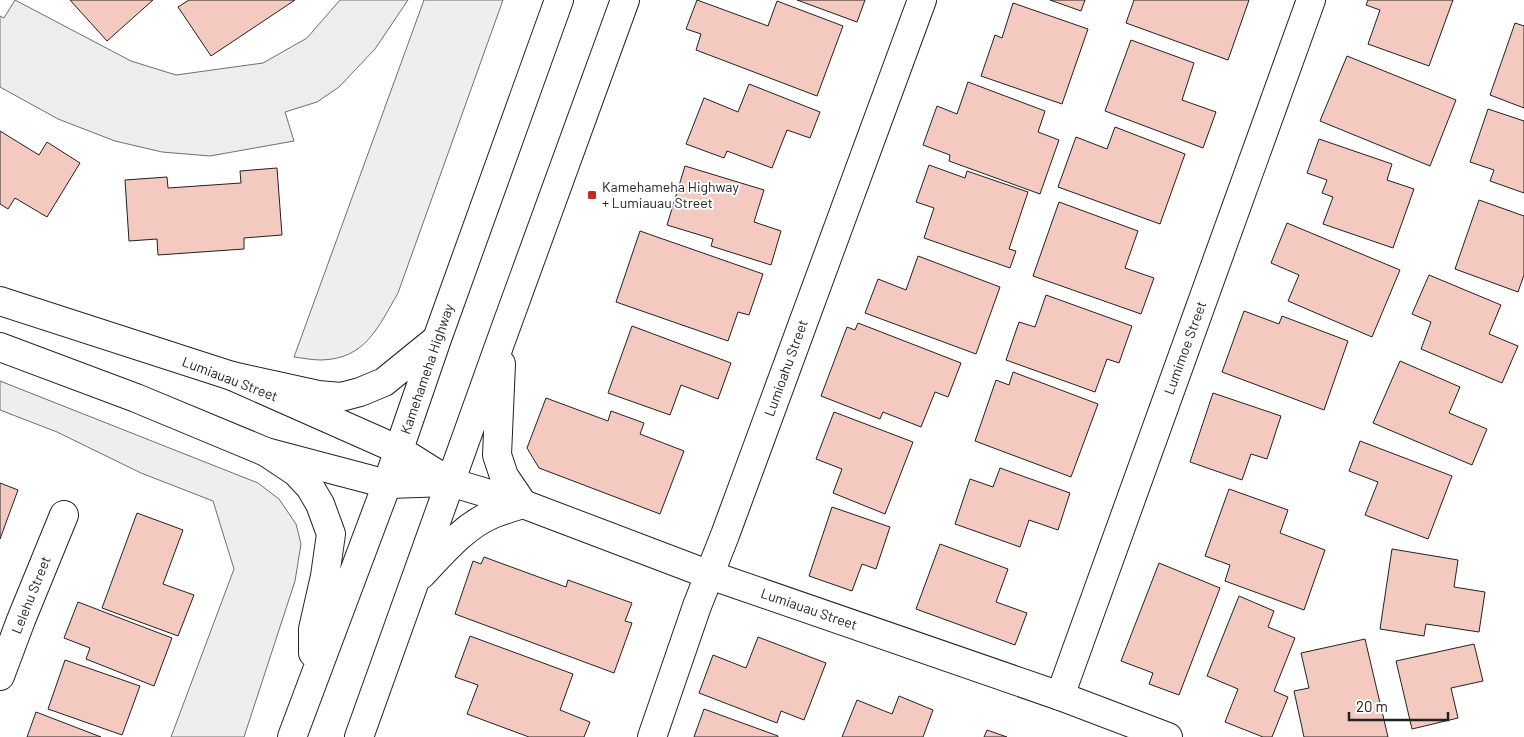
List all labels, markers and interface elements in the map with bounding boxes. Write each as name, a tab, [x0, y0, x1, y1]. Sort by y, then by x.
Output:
place label: Kamehameha Highway + Lumiauau Street	[602, 178, 739, 211]
marker: Kamehameha Highway + Lumiauau Street	[586, 189, 598, 201]
street label: Lumimoe Street	[1160, 299, 1209, 397]
street label: Kamehameha Highway	[396, 301, 457, 436]
street label: Lumioahu Street	[760, 317, 811, 418]
street label: Lumiauau Street	[180, 353, 280, 405]
street label: Lelehu Street	[7, 554, 54, 636]
street label: Lumiauau Street	[759, 584, 860, 633]
scale bar	[1349, 690, 1448, 722]
text: 20 m	[1356, 697, 1388, 715]

